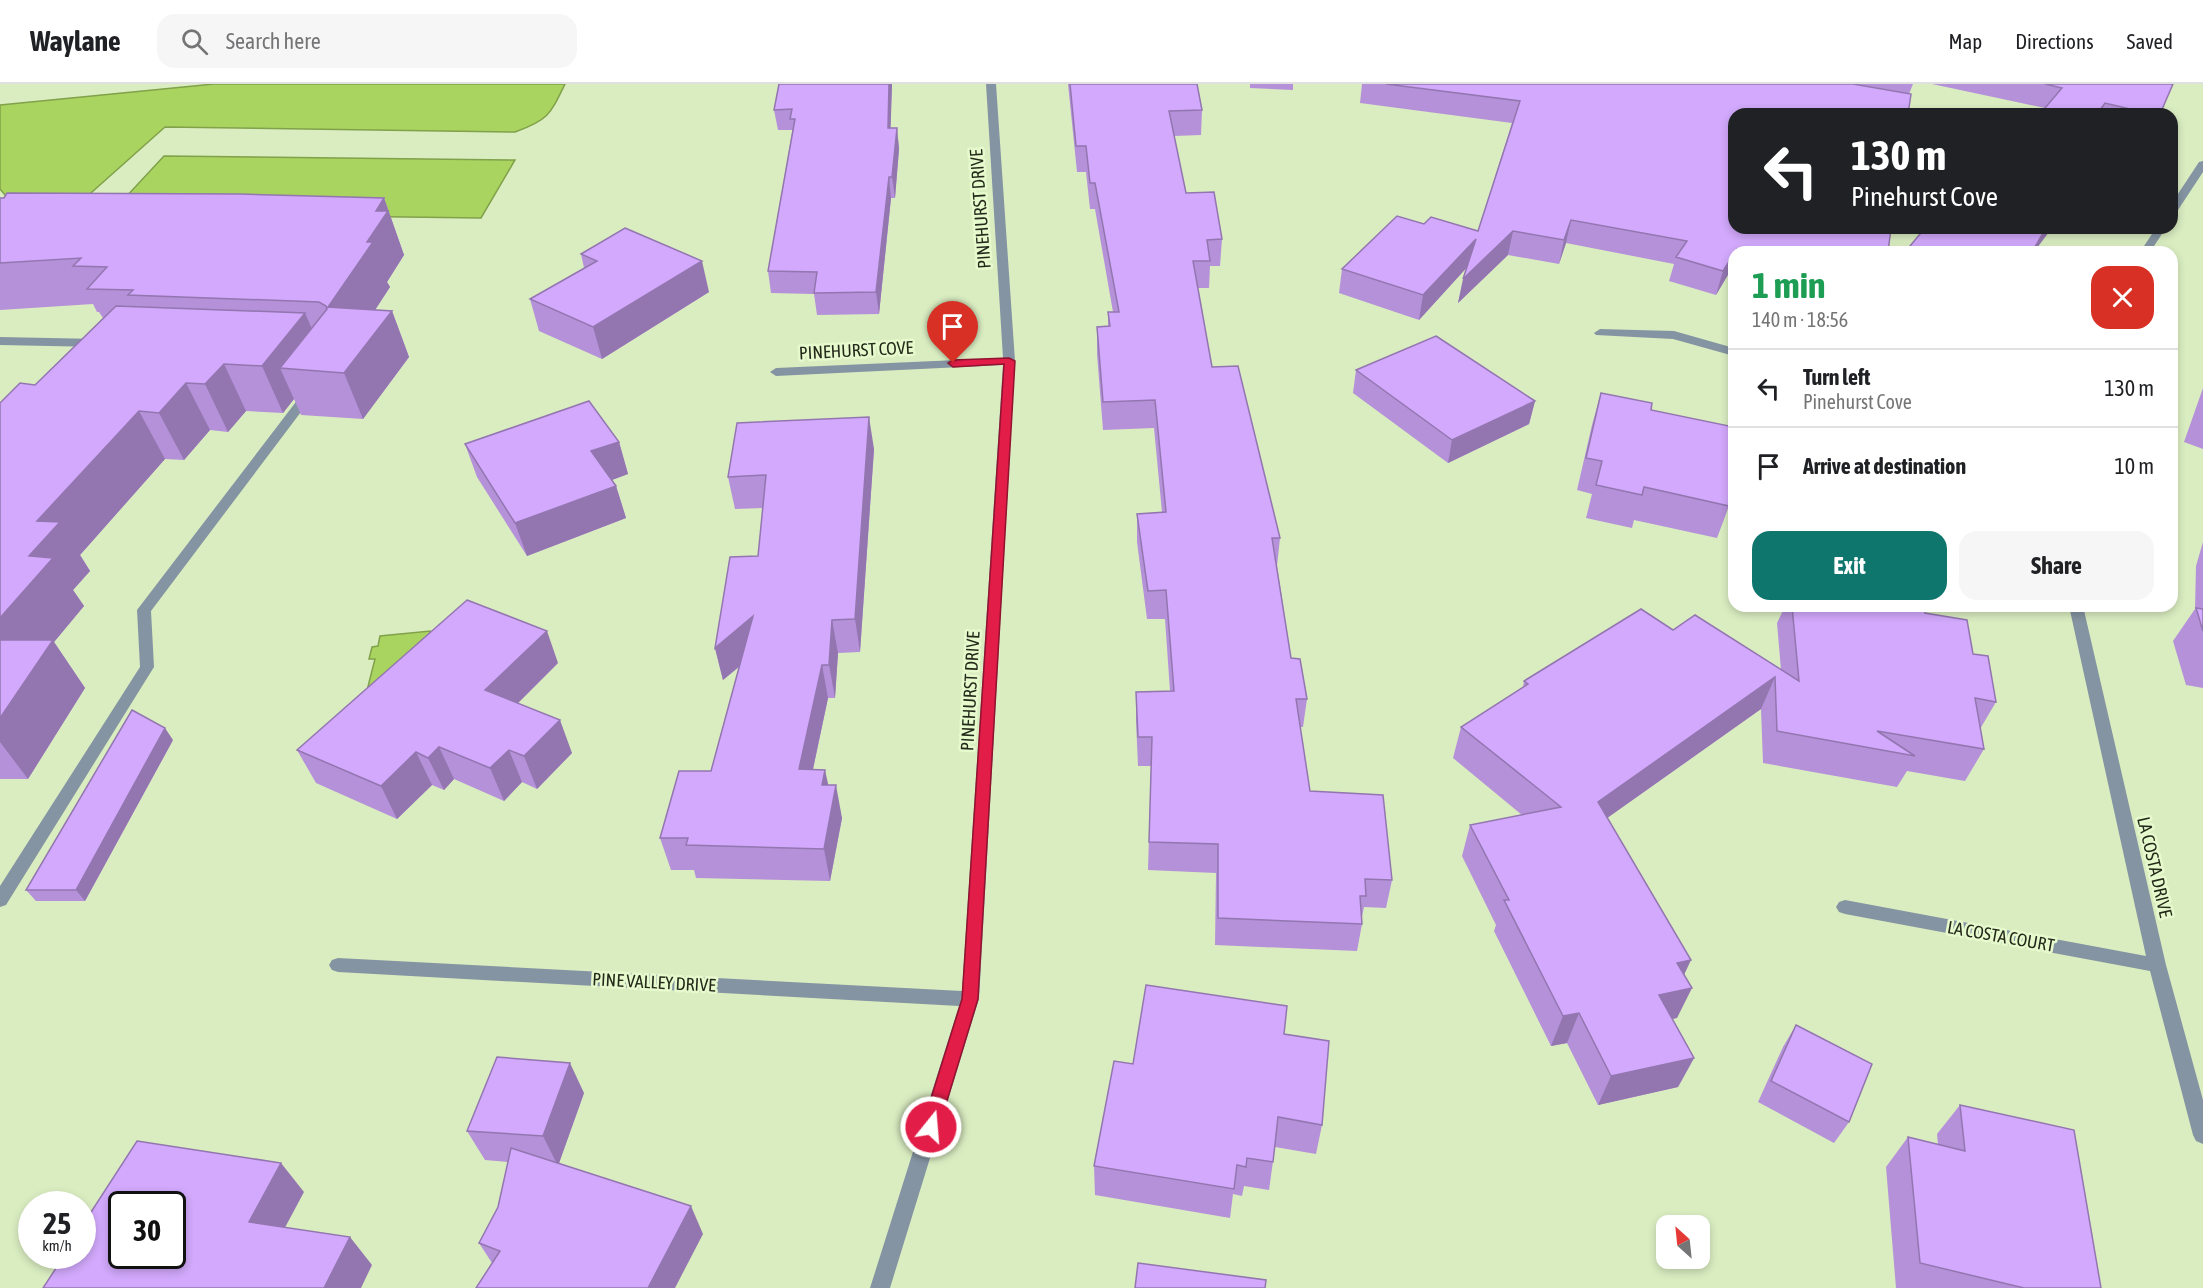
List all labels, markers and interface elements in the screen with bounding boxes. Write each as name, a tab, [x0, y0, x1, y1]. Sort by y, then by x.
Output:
search box	[157, 14, 577, 68]
text: Waylane	[30, 25, 121, 57]
icon: search	[178, 25, 211, 58]
text: Search here	[226, 28, 321, 54]
text: Map	[1948, 29, 1982, 53]
text: Directions	[2015, 29, 2094, 53]
text: Saved	[2127, 29, 2173, 53]
text: 130 m	[1851, 131, 1946, 179]
icon: left	[1752, 132, 1830, 210]
street label: PINEHURST DRIVE	[965, 148, 995, 270]
text: Pinehurst Cove	[1851, 181, 1998, 212]
text: 1 min	[1752, 264, 1826, 306]
button: close	[2091, 266, 2154, 329]
pin	[927, 301, 978, 363]
text: 140 m · 18:56	[1752, 308, 1848, 331]
icon: arrive	[936, 310, 969, 343]
street label: PINEHURST COVE	[798, 337, 914, 363]
text: Turn left	[1803, 364, 1870, 390]
icon: left	[1752, 372, 1785, 405]
text: 130 m	[2104, 375, 2154, 401]
text: Pinehurst Cove	[1803, 390, 1912, 413]
icon: arrive	[1752, 450, 1785, 483]
text: Arrive at destination	[1803, 453, 1966, 479]
text: 10 m	[2114, 453, 2154, 479]
button: Exit	[1752, 531, 1947, 600]
button: Share	[1959, 531, 2154, 600]
street label: PINEHURST DRIVE	[956, 630, 984, 751]
street label: LA COSTA DRIVE	[2133, 815, 2177, 920]
street label: LA COSTA COURT	[1946, 916, 2056, 956]
street label: PINE VALLEY DRIVE	[592, 968, 717, 996]
position arrow	[899, 1095, 963, 1159]
speed limit sign: 30	[108, 1191, 186, 1269]
text: 25	[43, 1206, 71, 1240]
north arrow	[1656, 1215, 1710, 1269]
map controls	[1656, 1215, 1710, 1269]
text: km/h	[42, 1237, 72, 1254]

